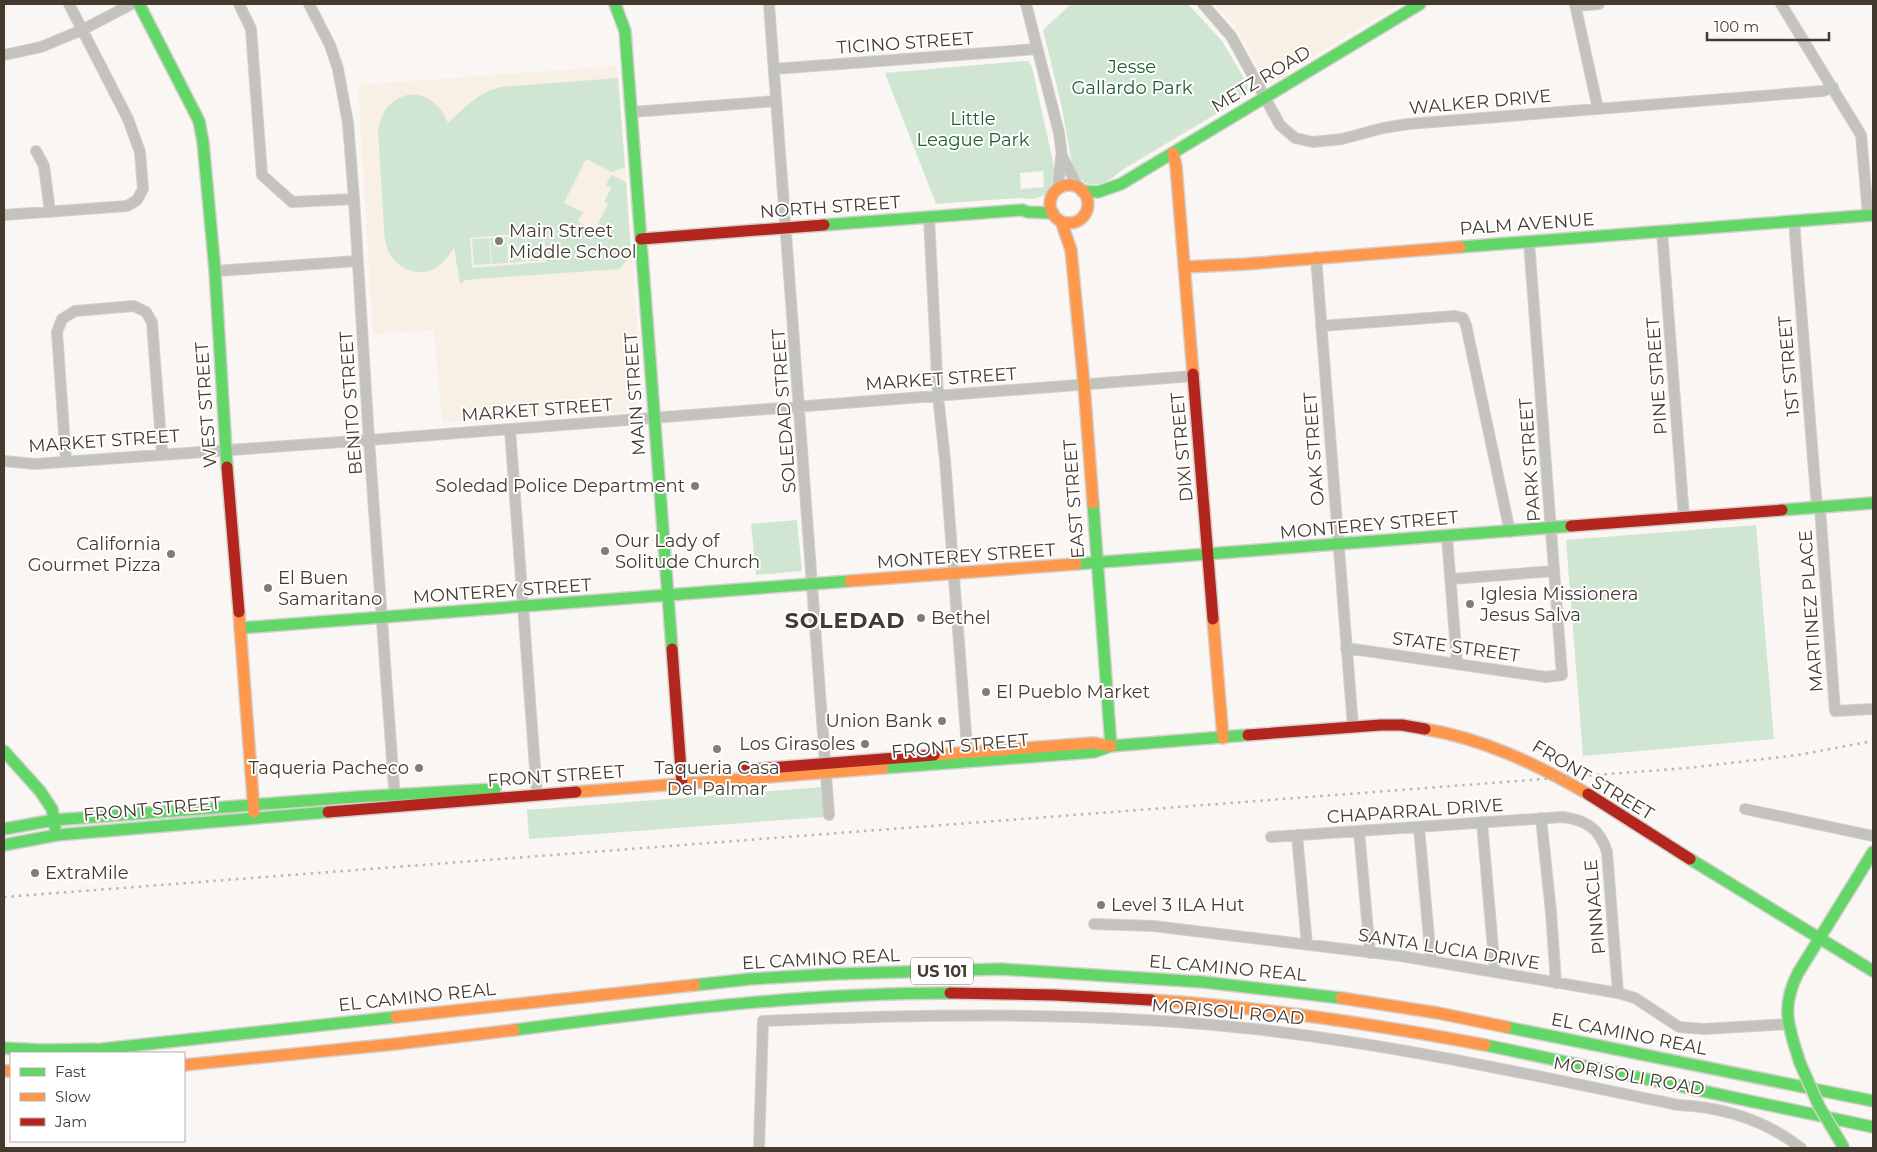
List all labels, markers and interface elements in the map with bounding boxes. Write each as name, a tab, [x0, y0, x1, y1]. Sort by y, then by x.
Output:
scale bar	[1707, 10, 1830, 42]
text: 100 m	[1714, 17, 1759, 36]
street label: TICINO STREET	[836, 27, 975, 59]
street label: METZ ROAD	[1207, 41, 1315, 117]
park label: Jesse Gallardo Park	[1071, 56, 1193, 99]
street label: WALKER DRIVE	[1408, 85, 1552, 119]
park label: Little League Park	[917, 108, 1030, 151]
street label: NORTH STREET	[759, 191, 902, 223]
street label: PALM AVENUE	[1459, 208, 1595, 240]
place label: Main Street Middle School	[509, 220, 637, 263]
marker: Main Street Middle School	[493, 235, 505, 247]
street label: 1ST STREET	[1774, 314, 1804, 417]
street label: PINE STREET	[1642, 316, 1672, 436]
street label: SOLEDAD STREET	[767, 327, 801, 494]
street label: BENITO STREET	[335, 330, 367, 476]
street label: MAIN STREET	[620, 331, 650, 456]
street label: WEST STREET	[191, 341, 221, 469]
street label: MARKET STREET	[865, 363, 1018, 395]
street label: DIXI STREET	[1166, 390, 1198, 503]
street label: OAK STREET	[1299, 391, 1329, 507]
street label: MARKET STREET	[461, 394, 614, 426]
street label: PARK STREET	[1515, 397, 1545, 523]
street label: MARKET STREET	[28, 425, 181, 457]
street label: EAST STREET	[1059, 438, 1089, 559]
place label: Soledad Police Department	[435, 475, 685, 497]
marker: Soledad Police Department	[689, 480, 701, 492]
street label: MONTEREY STREET	[1279, 506, 1460, 544]
street label: MARTINEZ PLACE	[1794, 529, 1828, 693]
place label: Our Lady of Solitude Church	[615, 530, 760, 573]
place label: California Gourmet Pizza	[28, 533, 161, 576]
street label: MONTEREY STREET	[876, 539, 1057, 573]
marker: Our Lady of Solitude Church	[599, 545, 611, 557]
marker: California Gourmet Pizza	[165, 548, 177, 560]
place label: El Buen Samaritano	[278, 567, 382, 610]
street label: MONTEREY STREET	[412, 574, 593, 608]
marker: El Buen Samaritano	[262, 582, 274, 594]
place label: Iglesia Missionera Jesus Salva	[1479, 583, 1638, 626]
marker: Iglesia Missionera Jesus Salva	[1464, 598, 1476, 610]
district label: SOLEDAD	[785, 607, 905, 634]
place label: Bethel	[931, 607, 991, 629]
marker: Bethel	[915, 612, 927, 624]
street label: STATE STREET	[1391, 627, 1522, 667]
place label: El Pueblo Market	[996, 681, 1150, 703]
marker: El Pueblo Market	[980, 686, 992, 698]
place label: Union Bank	[825, 710, 932, 732]
marker: Union Bank	[936, 715, 948, 727]
street label: FRONT STREET	[890, 729, 1030, 763]
place label: Los Girasoles	[739, 733, 855, 755]
street label: FRONT STREET	[1528, 735, 1658, 825]
marker: Los Girasoles	[859, 738, 871, 750]
marker: Taqueria Casa Del Palmar	[711, 743, 723, 755]
place label: Taqueria Pacheco	[249, 757, 409, 779]
place label: Taqueria Casa Del Palmar	[654, 757, 780, 800]
street label: FRONT STREET	[486, 760, 626, 792]
marker: Taqueria Pacheco	[413, 762, 425, 774]
street label: FRONT STREET	[82, 792, 222, 826]
street label: CHAPARRAL DRIVE	[1326, 794, 1504, 828]
street label: PINNACLE	[1580, 858, 1610, 956]
place label: ExtraMile	[45, 862, 129, 884]
marker: ExtraMile	[29, 867, 41, 879]
place label: Level 3 ILA Hut	[1111, 894, 1245, 916]
marker: Level 3 ILA Hut	[1095, 899, 1107, 911]
street label: SANTA LUCIA DRIVE	[1357, 924, 1541, 974]
street label: EL CAMINO REAL	[741, 944, 901, 974]
street label: EL CAMINO REAL	[1148, 950, 1308, 986]
road number: US 101	[911, 958, 973, 984]
street label: EL CAMINO REAL	[337, 978, 497, 1016]
street label: MORISOLI ROAD	[1151, 994, 1305, 1030]
street label: EL CAMINO REAL	[1549, 1008, 1709, 1060]
legend	[10, 1052, 185, 1142]
street label: MORISOLI ROAD	[1552, 1052, 1706, 1100]
text: Fast	[55, 1062, 86, 1081]
text: Slow	[55, 1087, 91, 1106]
text: Jam	[54, 1112, 87, 1131]

